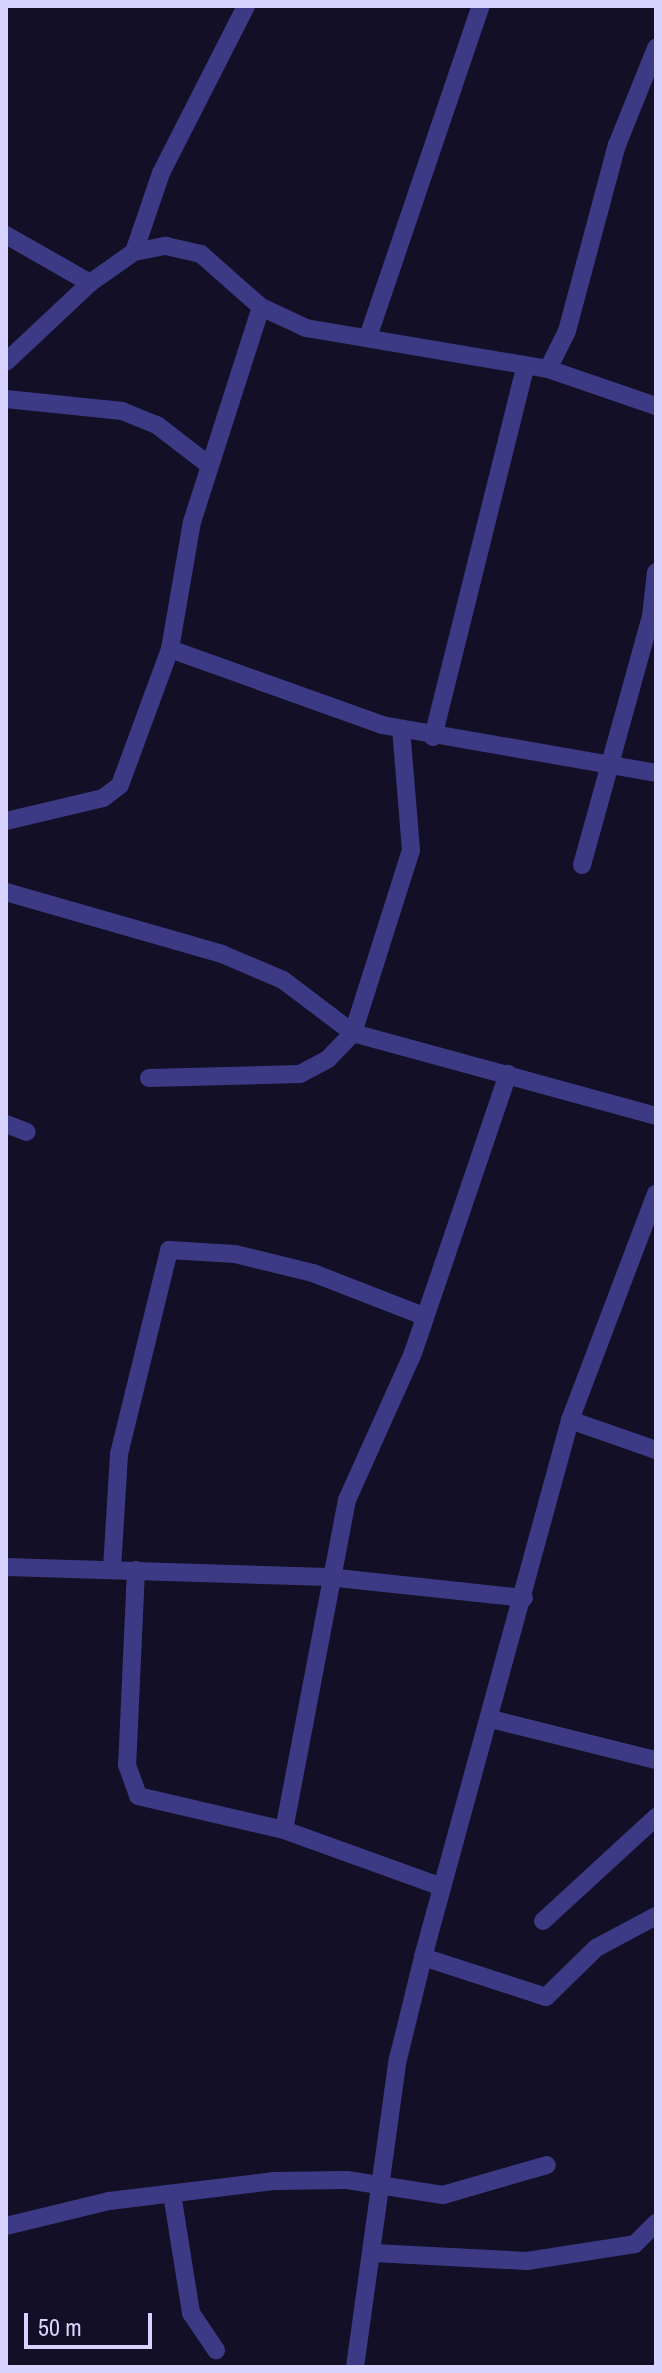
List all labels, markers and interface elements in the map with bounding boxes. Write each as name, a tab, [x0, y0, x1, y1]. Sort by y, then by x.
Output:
scale bar	[28, 2297, 156, 2347]
text: 50 m	[38, 2311, 82, 2343]

